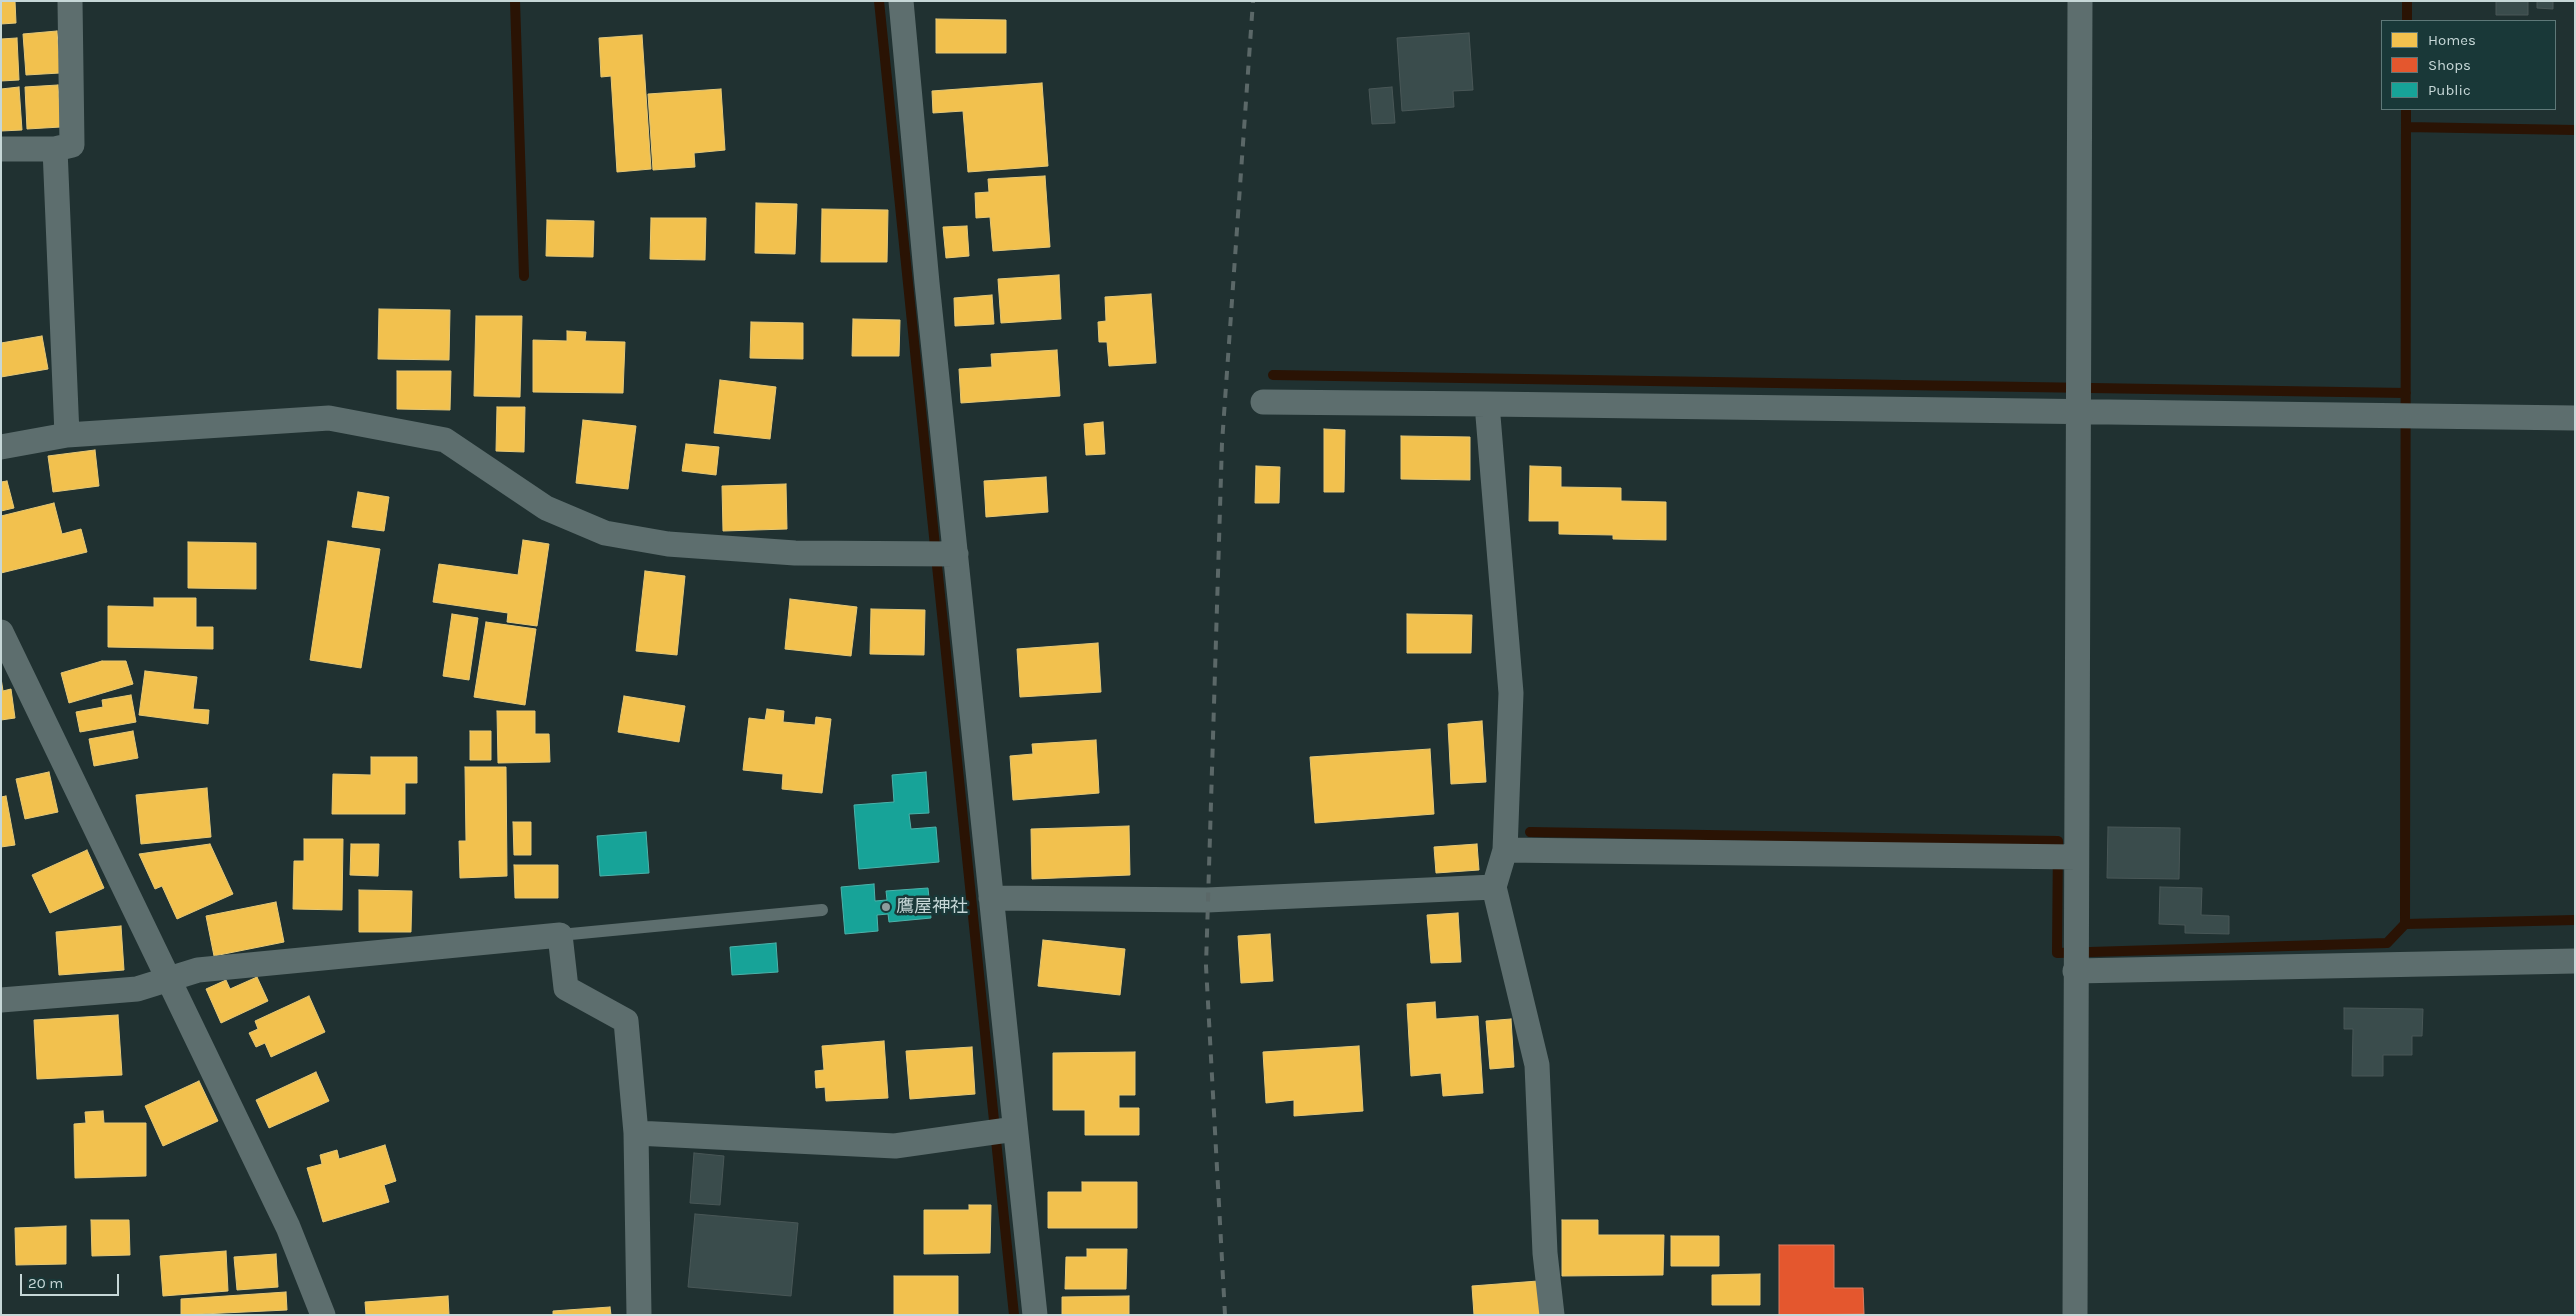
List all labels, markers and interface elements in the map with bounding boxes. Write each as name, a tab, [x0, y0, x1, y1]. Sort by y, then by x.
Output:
legend	[2381, 20, 2556, 110]
text: Homes	[2428, 31, 2476, 49]
text: Shops	[2428, 56, 2471, 74]
text: Public	[2428, 81, 2471, 99]
place label: 鷹屋神社	[896, 896, 968, 918]
marker: 鷹屋神社	[880, 901, 892, 913]
scale bar	[22, 1264, 121, 1296]
text: 20 m	[28, 1274, 63, 1292]

